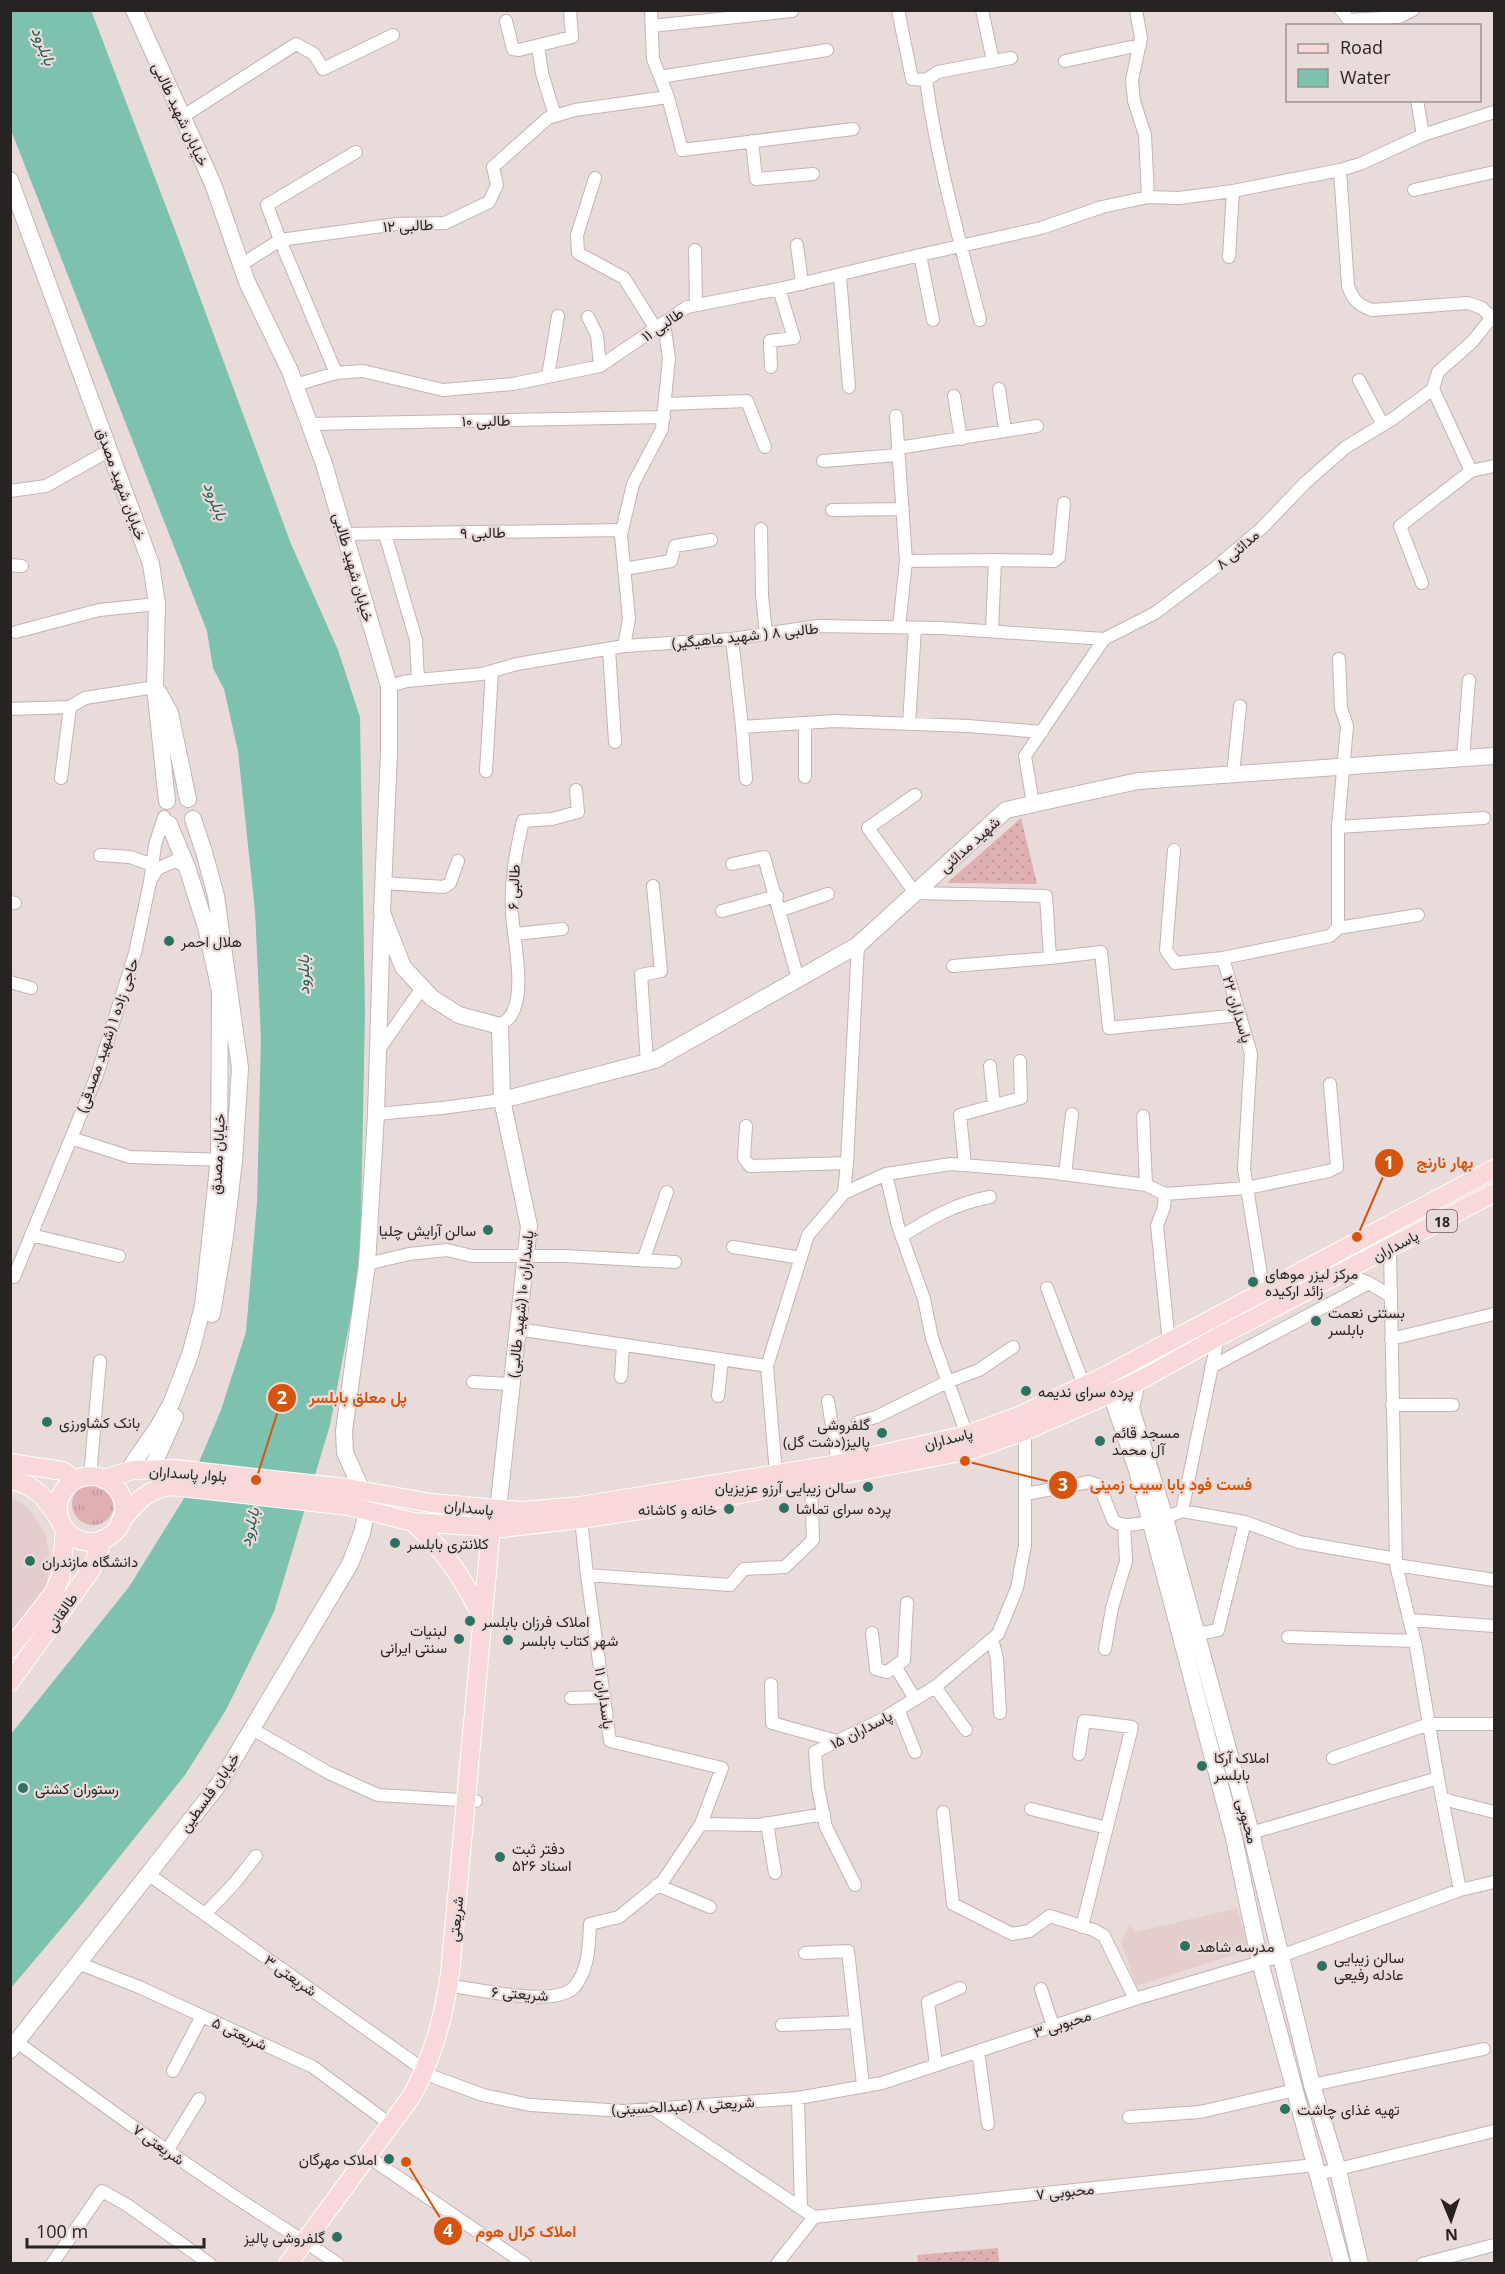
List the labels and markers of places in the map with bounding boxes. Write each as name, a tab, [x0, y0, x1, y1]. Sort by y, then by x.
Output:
place label: هلال احمر	[180, 931, 242, 951]
marker: هلال احمر	[162, 934, 176, 948]
callout: بهار نارنج	[1374, 1146, 1485, 1180]
place label: سالن آرایش چلیا	[379, 1220, 476, 1241]
marker: سالن آرایش چلیا	[481, 1223, 495, 1237]
place label: مرکز لیزر موهای زائد ارکیده	[1265, 1263, 1358, 1300]
marker: مرکز لیزر موهای زائد ارکیده	[1246, 1275, 1260, 1289]
place label: بستنی نعمت بابلسر	[1327, 1302, 1405, 1339]
marker: بستنی نعمت بابلسر	[1309, 1314, 1323, 1328]
callout: پل معلق بابلسر	[267, 1381, 419, 1415]
place label: پرده سرای ندیمه	[1038, 1381, 1134, 1402]
marker: پرده سرای ندیمه	[1019, 1384, 1033, 1398]
place label: بانک کشاورزی	[59, 1412, 140, 1433]
place label: گلفروشی پالیز(دشت گل)	[783, 1414, 870, 1452]
marker: بانک کشاورزی	[40, 1415, 54, 1429]
place label: مسجد قائم آل محمد	[1112, 1422, 1180, 1459]
marker: گلفروشی پالیز(دشت گل)	[875, 1426, 889, 1440]
marker: مسجد قائم آل محمد	[1093, 1434, 1107, 1448]
callout: فست فود بابا سیب زمینی	[1048, 1468, 1264, 1502]
place label: سالن زیبایی آرزو عزیزیان	[715, 1477, 856, 1498]
marker: سالن زیبایی آرزو عزیزیان	[861, 1480, 875, 1494]
place label: پرده سرای تماشا	[796, 1498, 891, 1519]
place label: خانه و کاشانه	[638, 1499, 717, 1519]
marker: پرده سرای تماشا	[777, 1501, 791, 1515]
marker: خانه و کاشانه	[722, 1502, 736, 1516]
place label: کلانتری بابلسر	[406, 1533, 489, 1554]
marker: کلانتری بابلسر	[388, 1536, 402, 1550]
place label: دانشگاه مازندران	[42, 1551, 138, 1571]
marker: دانشگاه مازندران	[23, 1554, 37, 1568]
place label: املاک فرزان بابلسر	[481, 1611, 590, 1631]
marker: املاک فرزان بابلسر	[463, 1614, 477, 1628]
place label: لبنیات سنتی ایرانی	[380, 1620, 447, 1658]
place label: شهر کتاب بابلسر	[519, 1630, 618, 1650]
marker: لبنیات سنتی ایرانی	[452, 1632, 466, 1646]
marker: شهر کتاب بابلسر	[501, 1633, 515, 1647]
place label: املاک آرکا بابلسر	[1213, 1747, 1269, 1784]
marker: املاک آرکا بابلسر	[1195, 1759, 1209, 1773]
place label: رستوران کشتی	[35, 1778, 119, 1799]
marker: رستوران کشتی	[16, 1781, 30, 1795]
place label: دفتر ثبت اسناد ۵۲۶	[512, 1838, 571, 1875]
marker: دفتر ثبت اسناد ۵۲۶	[493, 1850, 507, 1864]
place label: مدرسه شاهد	[1197, 1936, 1275, 1956]
marker: مدرسه شاهد	[1178, 1939, 1192, 1953]
place label: سالن زیبایی عادله رفیعی	[1334, 1947, 1404, 1985]
marker: سالن زیبایی عادله رفیعی	[1315, 1959, 1329, 1973]
place label: تهیه غذای چاشت	[1297, 2099, 1400, 2120]
marker: تهیه غذای چاشت	[1278, 2102, 1292, 2116]
place label: املاک مهرگان	[299, 2149, 377, 2169]
marker: املاک مهرگان	[382, 2152, 396, 2166]
callout: املاک کرال هوم	[433, 2214, 588, 2248]
place label: گلفروشی پالیز	[243, 2227, 325, 2248]
marker: گلفروشی پالیز	[330, 2230, 344, 2244]

